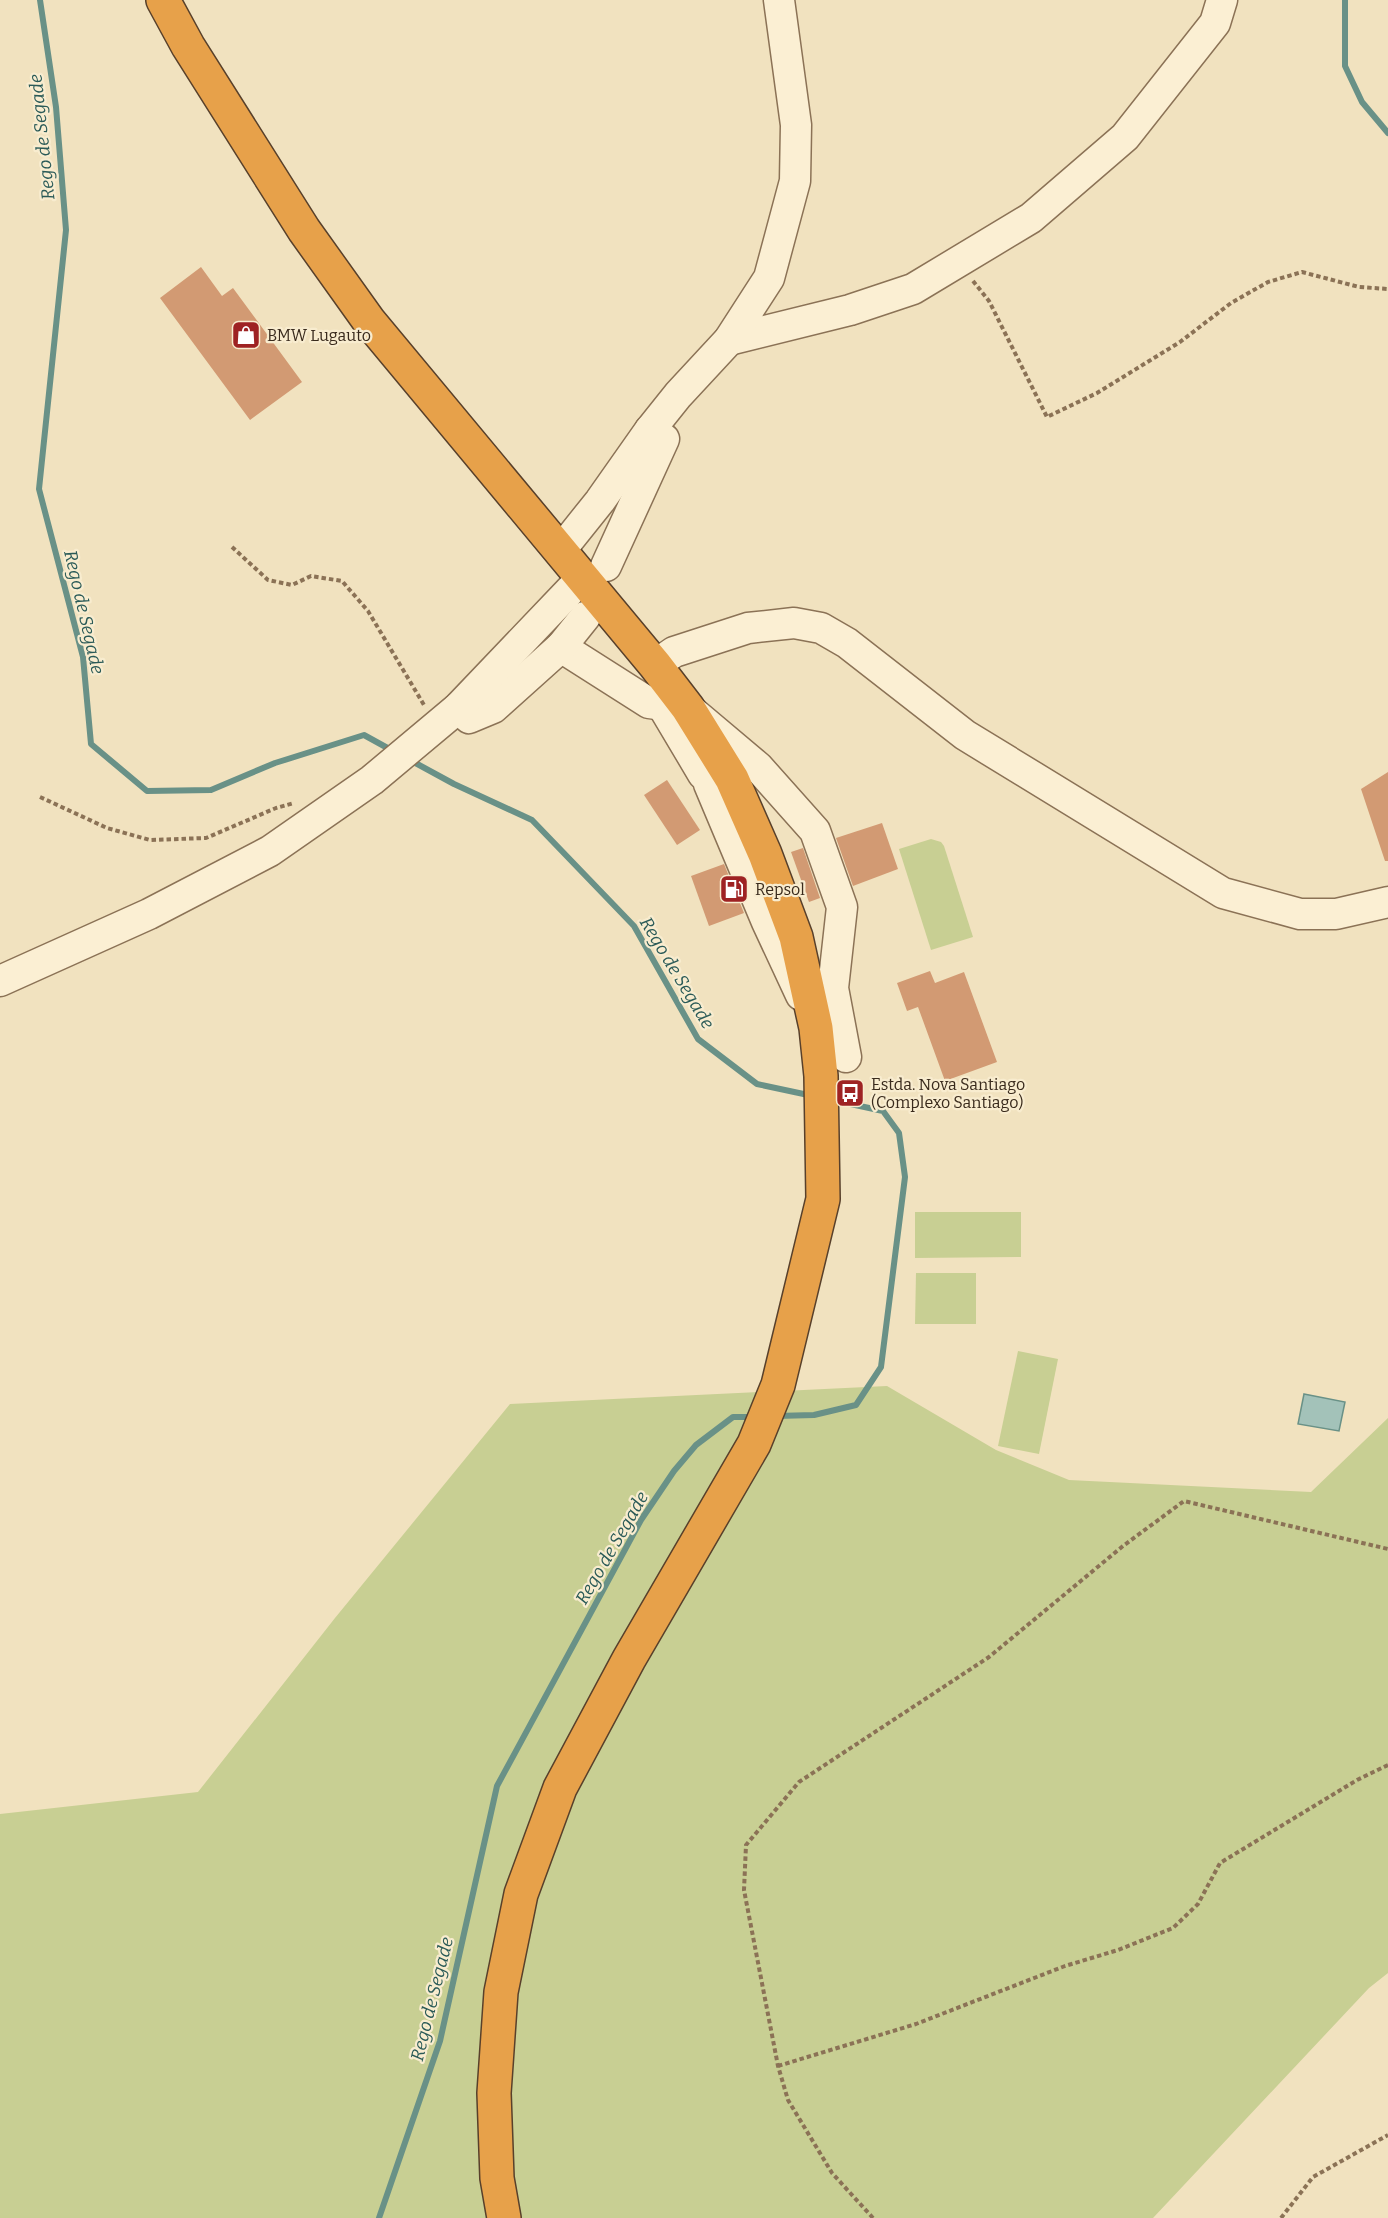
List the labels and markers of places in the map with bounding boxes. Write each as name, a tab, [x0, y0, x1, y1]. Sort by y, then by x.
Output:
shop icon: BMW Lugauto	[230, 319, 262, 351]
place label: BMW Lugauto	[267, 326, 371, 345]
fuel station icon: Repsol	[718, 873, 750, 905]
place label: Repsol	[755, 880, 805, 899]
place label: Estda. Nova Santiago (Complexo Santiago)	[871, 1075, 1025, 1112]
bus stop icon: Estda. Nova Santiago (Complexo Santiago)	[834, 1077, 866, 1109]

